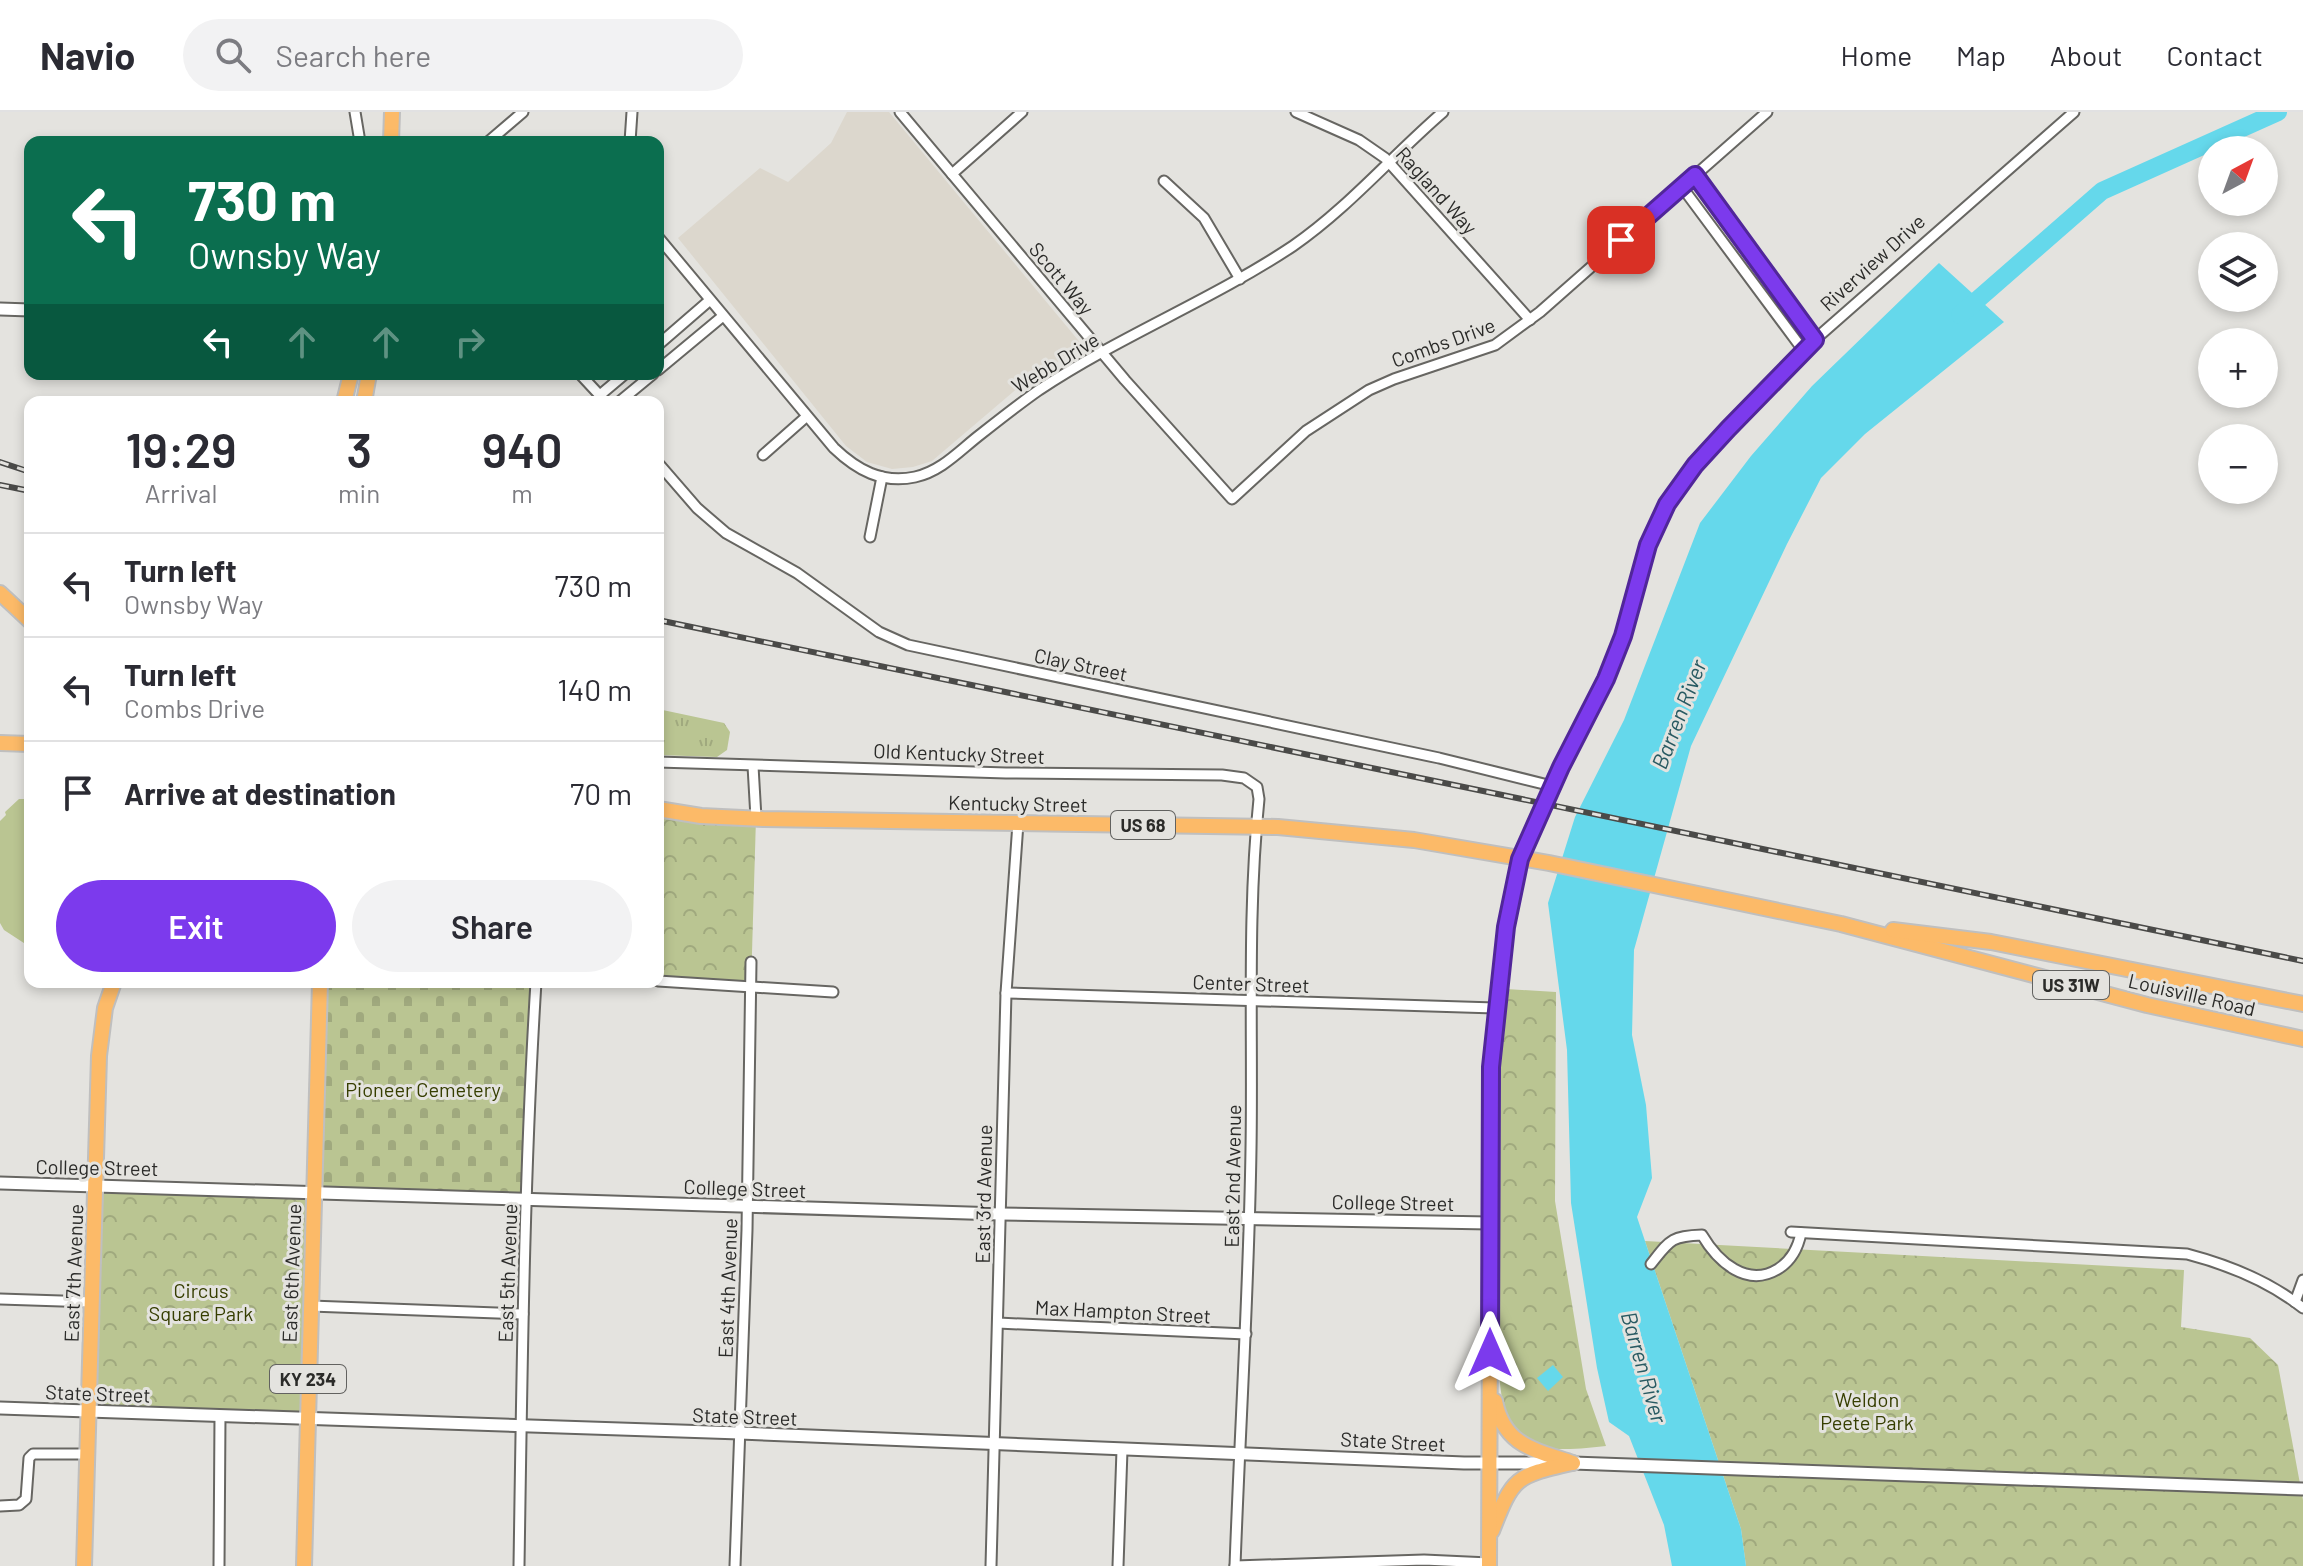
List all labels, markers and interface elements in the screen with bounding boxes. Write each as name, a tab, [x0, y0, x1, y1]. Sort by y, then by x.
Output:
search box	[183, 19, 743, 91]
text: Navio	[40, 32, 135, 78]
icon: search	[211, 33, 255, 77]
text: Search here	[275, 37, 431, 73]
text: Home	[1841, 38, 1912, 72]
text: Map	[1956, 38, 2006, 72]
text: About	[2050, 38, 2122, 72]
text: Contact	[2166, 38, 2263, 72]
north arrow	[2198, 136, 2278, 216]
map controls	[2198, 136, 2278, 504]
street label: Ragland Way	[1391, 141, 1483, 239]
text: 730 m	[188, 165, 336, 232]
icon: left	[56, 168, 160, 272]
pin	[1587, 206, 1655, 274]
street label: Riverview Drive	[1815, 209, 1929, 315]
icon: arrive	[1599, 218, 1643, 262]
button: layers	[2198, 232, 2278, 312]
text: Ownsby Way	[188, 233, 381, 276]
street label: Scott Way	[1025, 237, 1099, 319]
street label: Combs Drive	[1388, 312, 1498, 372]
icon: left	[196, 320, 240, 364]
icon: ahead	[280, 320, 324, 364]
icon: ahead	[364, 320, 408, 364]
icon: right	[448, 320, 492, 364]
street label: Webb Drive	[1007, 327, 1103, 397]
button: +	[2198, 328, 2278, 408]
text: 19:29	[126, 420, 237, 478]
text: 3	[346, 420, 372, 478]
text: 940	[482, 420, 562, 478]
button: −	[2198, 424, 2278, 504]
text: Arrival	[145, 477, 217, 508]
text: min	[338, 477, 380, 508]
text: m	[511, 477, 533, 508]
text: Turn left	[124, 552, 237, 588]
icon: left	[56, 563, 100, 607]
text: 730 m	[555, 567, 632, 603]
text: Ownsby Way	[124, 588, 263, 619]
street label: Clay Street	[1032, 642, 1130, 686]
water label: Barren River	[1645, 655, 1711, 772]
text: Turn left	[124, 656, 237, 692]
icon: left	[56, 667, 100, 711]
text: 140 m	[557, 671, 632, 707]
text: Combs Drive	[124, 692, 265, 723]
street label: Old Kentucky Street	[873, 738, 1045, 768]
icon: arrive	[56, 771, 100, 815]
text: Arrive at destination	[124, 775, 396, 811]
text: 70 m	[570, 775, 632, 811]
street label: Kentucky Street	[948, 790, 1088, 816]
road number: US 68	[1111, 811, 1175, 839]
button: Exit	[56, 880, 336, 972]
button: Share	[352, 880, 632, 972]
street label: Louisville Road	[2126, 968, 2258, 1020]
street label: Center Street	[1192, 969, 1310, 997]
road number: US 31W	[2033, 971, 2109, 999]
park label: Pioneer Cemetery	[345, 1077, 501, 1101]
street label: East 2nd Avenue	[1219, 1104, 1245, 1248]
street label: East 3rd Avenue	[970, 1124, 996, 1264]
street label: College Street	[35, 1154, 159, 1180]
street label: College Street	[683, 1174, 807, 1202]
street label: College Street	[1331, 1189, 1455, 1215]
street label: East 7th Avenue	[59, 1203, 87, 1343]
street label: East 6th Avenue	[277, 1203, 305, 1343]
street label: East 5th Avenue	[493, 1203, 521, 1343]
street label: East 4th Avenue	[713, 1218, 741, 1358]
park label: Circus Square Park	[149, 1278, 253, 1325]
street label: Max Hampton Street	[1034, 1294, 1212, 1328]
water label: Barren River	[1617, 1308, 1674, 1427]
position arrow	[1448, 1311, 1532, 1395]
road number: KY 234	[270, 1365, 346, 1393]
street label: State Street	[45, 1379, 151, 1407]
park label: Weldon Peete Park	[1820, 1387, 1914, 1434]
street label: State Street	[692, 1402, 798, 1430]
street label: State Street	[1340, 1426, 1446, 1456]

